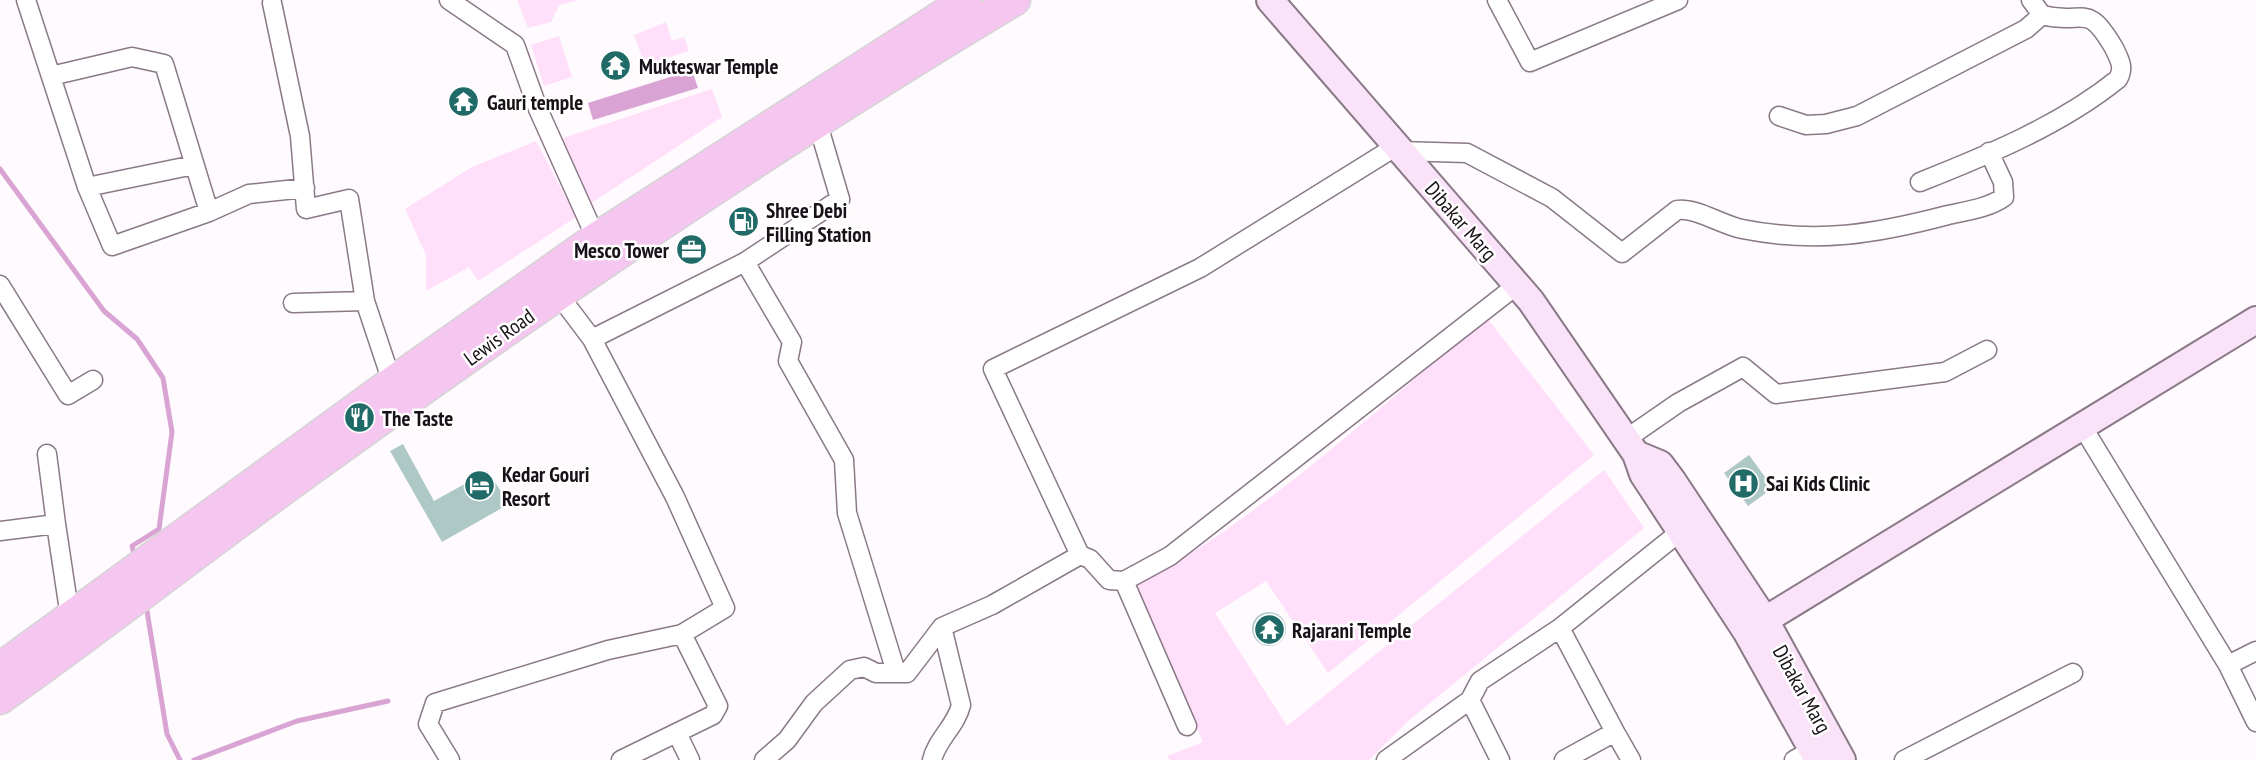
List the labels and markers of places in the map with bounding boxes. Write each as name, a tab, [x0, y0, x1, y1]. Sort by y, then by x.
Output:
temple icon: Mukteswar Temple	[599, 49, 633, 83]
place label: Mukteswar Temple	[639, 53, 779, 80]
temple icon: Gauri temple	[447, 85, 481, 119]
place label: Gauri temple	[487, 89, 583, 116]
place label: Shree Debi Filling Station	[766, 197, 871, 248]
fuel station icon: Shree Debi Filling Station	[726, 205, 760, 239]
office icon: Mesco Tower	[675, 233, 709, 267]
place label: Mesco Tower	[574, 237, 670, 264]
restaurant icon: The Taste	[342, 401, 376, 435]
place label: The Taste	[382, 405, 453, 432]
place label: Kedar Gouri Resort	[502, 461, 589, 512]
hospital icon: Sai Kids Clinic	[1726, 466, 1760, 500]
hotel icon: Kedar Gouri Resort	[462, 469, 496, 503]
place label: Sai Kids Clinic	[1766, 470, 1871, 497]
temple icon: Rajarani Temple	[1252, 613, 1286, 647]
place label: Rajarani Temple	[1292, 617, 1411, 644]

